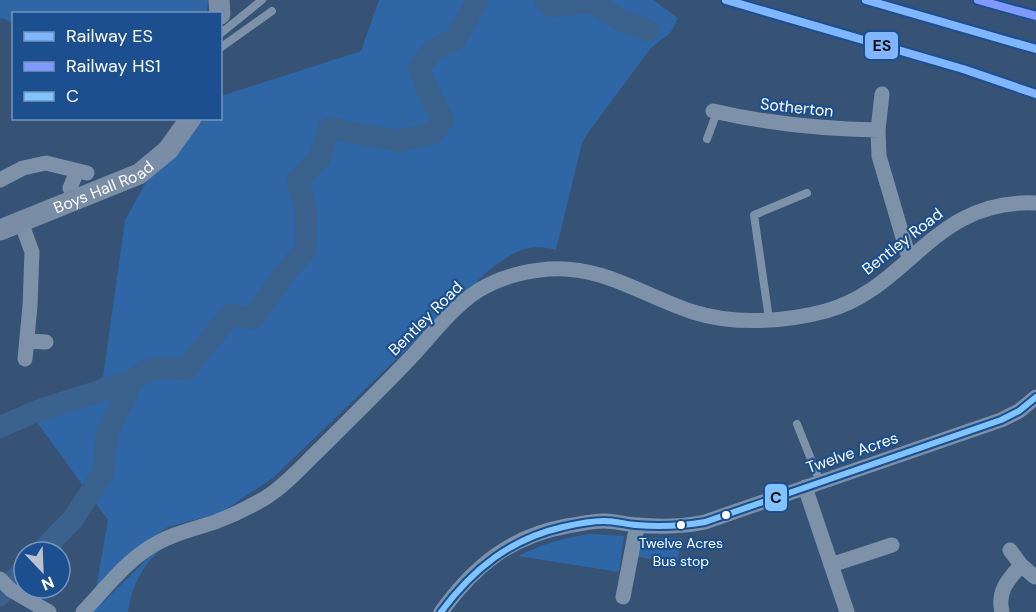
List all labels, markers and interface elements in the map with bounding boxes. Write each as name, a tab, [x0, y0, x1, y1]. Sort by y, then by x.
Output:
legend	[12, 12, 222, 120]
text: Railway ES	[66, 24, 153, 48]
line badge: ES	[864, 31, 899, 60]
text: ES	[873, 35, 892, 56]
text: Railway HS1	[66, 54, 161, 78]
text: C	[66, 84, 79, 108]
street label: Sotherton	[759, 93, 835, 122]
street label: Boys Hall Road	[50, 156, 158, 218]
street label: Bentley Road	[858, 203, 947, 280]
street label: Bentley Road	[384, 277, 467, 360]
street label: Twelve Acres	[803, 427, 901, 478]
line badge: C	[764, 483, 788, 512]
text: C	[770, 487, 782, 508]
unlabelled marker	[720, 509, 732, 521]
marker: Twelve Acres Bus stop	[675, 519, 687, 531]
place label: Twelve Acres Bus stop	[639, 534, 723, 570]
north arrow	[12, 540, 72, 600]
text: N	[38, 571, 57, 595]

